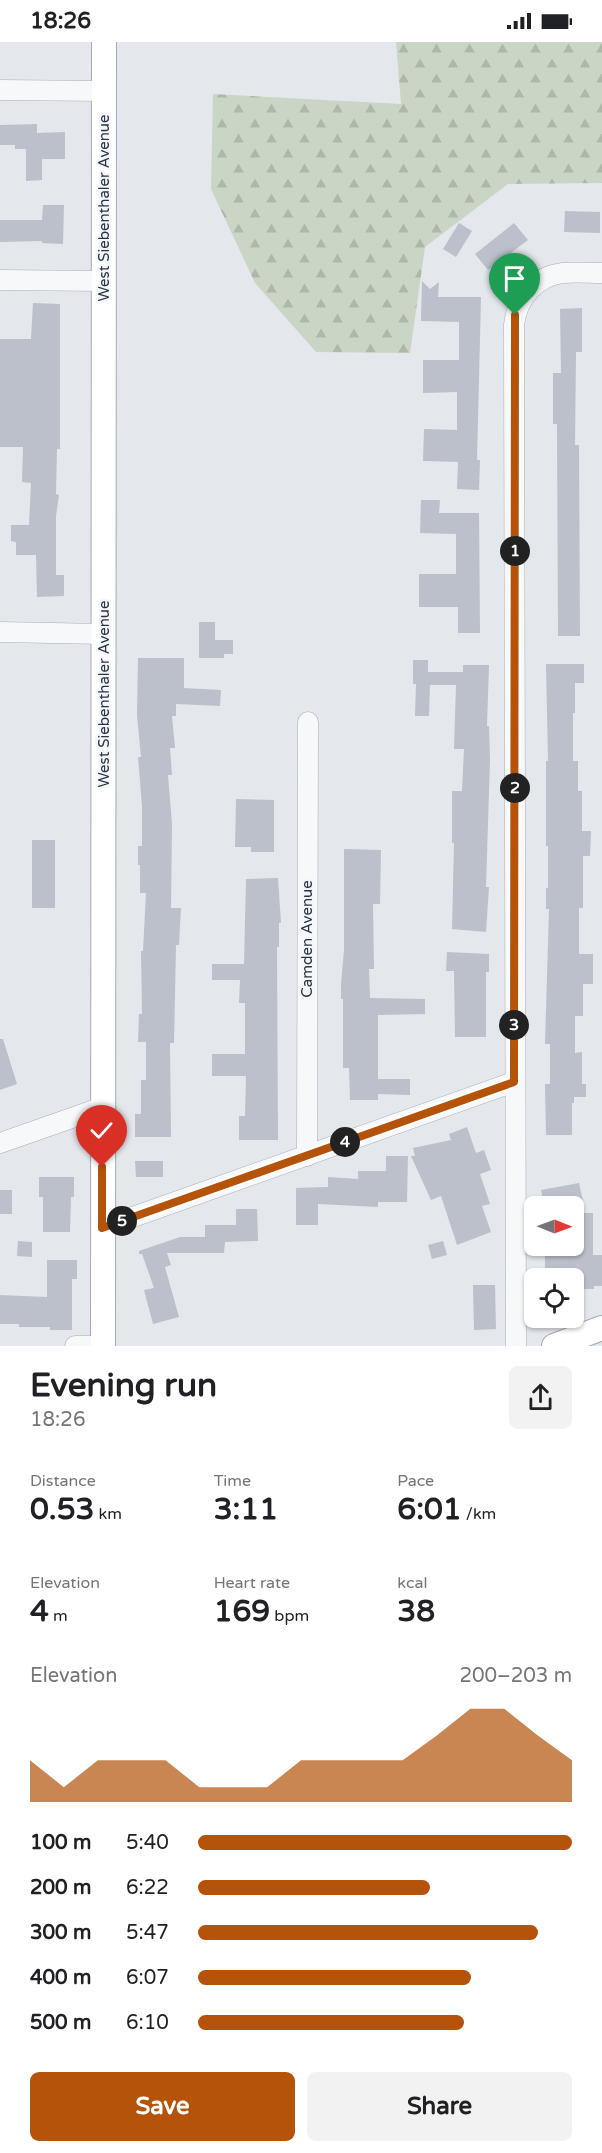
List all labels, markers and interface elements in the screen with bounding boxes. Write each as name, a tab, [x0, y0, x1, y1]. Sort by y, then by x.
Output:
text: 18:26	[30, 8, 91, 34]
street label: West Siebenthaler Avenue	[95, 115, 113, 301]
pin	[489, 253, 540, 315]
icon: arrive	[498, 262, 531, 295]
pin: 1	[500, 536, 530, 566]
text: 1	[510, 541, 520, 561]
street label: West Siebenthaler Avenue	[95, 601, 113, 787]
pin: 2	[500, 773, 530, 803]
text: 2	[510, 778, 520, 798]
street label: Camden Avenue	[298, 880, 316, 998]
pin: 3	[499, 1010, 529, 1040]
text: 3	[509, 1015, 519, 1035]
pin	[76, 1105, 127, 1167]
icon: check	[85, 1114, 118, 1147]
pin: 4	[330, 1127, 360, 1157]
text: 4	[340, 1132, 350, 1152]
north arrow	[524, 1196, 584, 1256]
map controls	[524, 1196, 584, 1328]
pin: 5	[107, 1206, 137, 1236]
text: 5	[117, 1211, 127, 1231]
button: locate	[524, 1268, 584, 1328]
text: Evening run	[30, 1366, 217, 1405]
button: share	[509, 1366, 572, 1429]
text: 18:26	[30, 1408, 85, 1432]
text: Distance	[30, 1471, 96, 1491]
text: Time	[214, 1471, 251, 1491]
text: Pace	[397, 1471, 434, 1491]
text: 0.53	[30, 1491, 94, 1528]
text: 3:11	[214, 1491, 278, 1528]
text: 6:01	[397, 1491, 462, 1528]
text: km	[94, 1504, 122, 1524]
text: /km	[462, 1504, 496, 1524]
text: Elevation	[30, 1573, 100, 1593]
text: Heart rate	[214, 1573, 290, 1593]
text: kcal	[397, 1573, 427, 1593]
text: 4	[30, 1593, 49, 1630]
text: 169	[214, 1593, 270, 1630]
text: 38	[397, 1593, 435, 1630]
text: m	[49, 1606, 68, 1626]
text: bpm	[270, 1606, 309, 1626]
text: Elevation	[30, 1664, 117, 1688]
text: 200–203 m	[459, 1664, 572, 1688]
text: 100 m	[30, 1831, 91, 1855]
text: 5:40	[126, 1831, 169, 1855]
text: 200 m	[30, 1876, 91, 1900]
text: 6:22	[126, 1876, 169, 1900]
text: 300 m	[30, 1921, 91, 1945]
text: 5:47	[126, 1921, 169, 1945]
text: 400 m	[30, 1966, 91, 1990]
text: 6:07	[126, 1966, 169, 1990]
text: 500 m	[30, 2011, 91, 2035]
text: 6:10	[126, 2011, 169, 2035]
button: Save	[30, 2072, 295, 2141]
button: Share	[307, 2072, 572, 2141]

